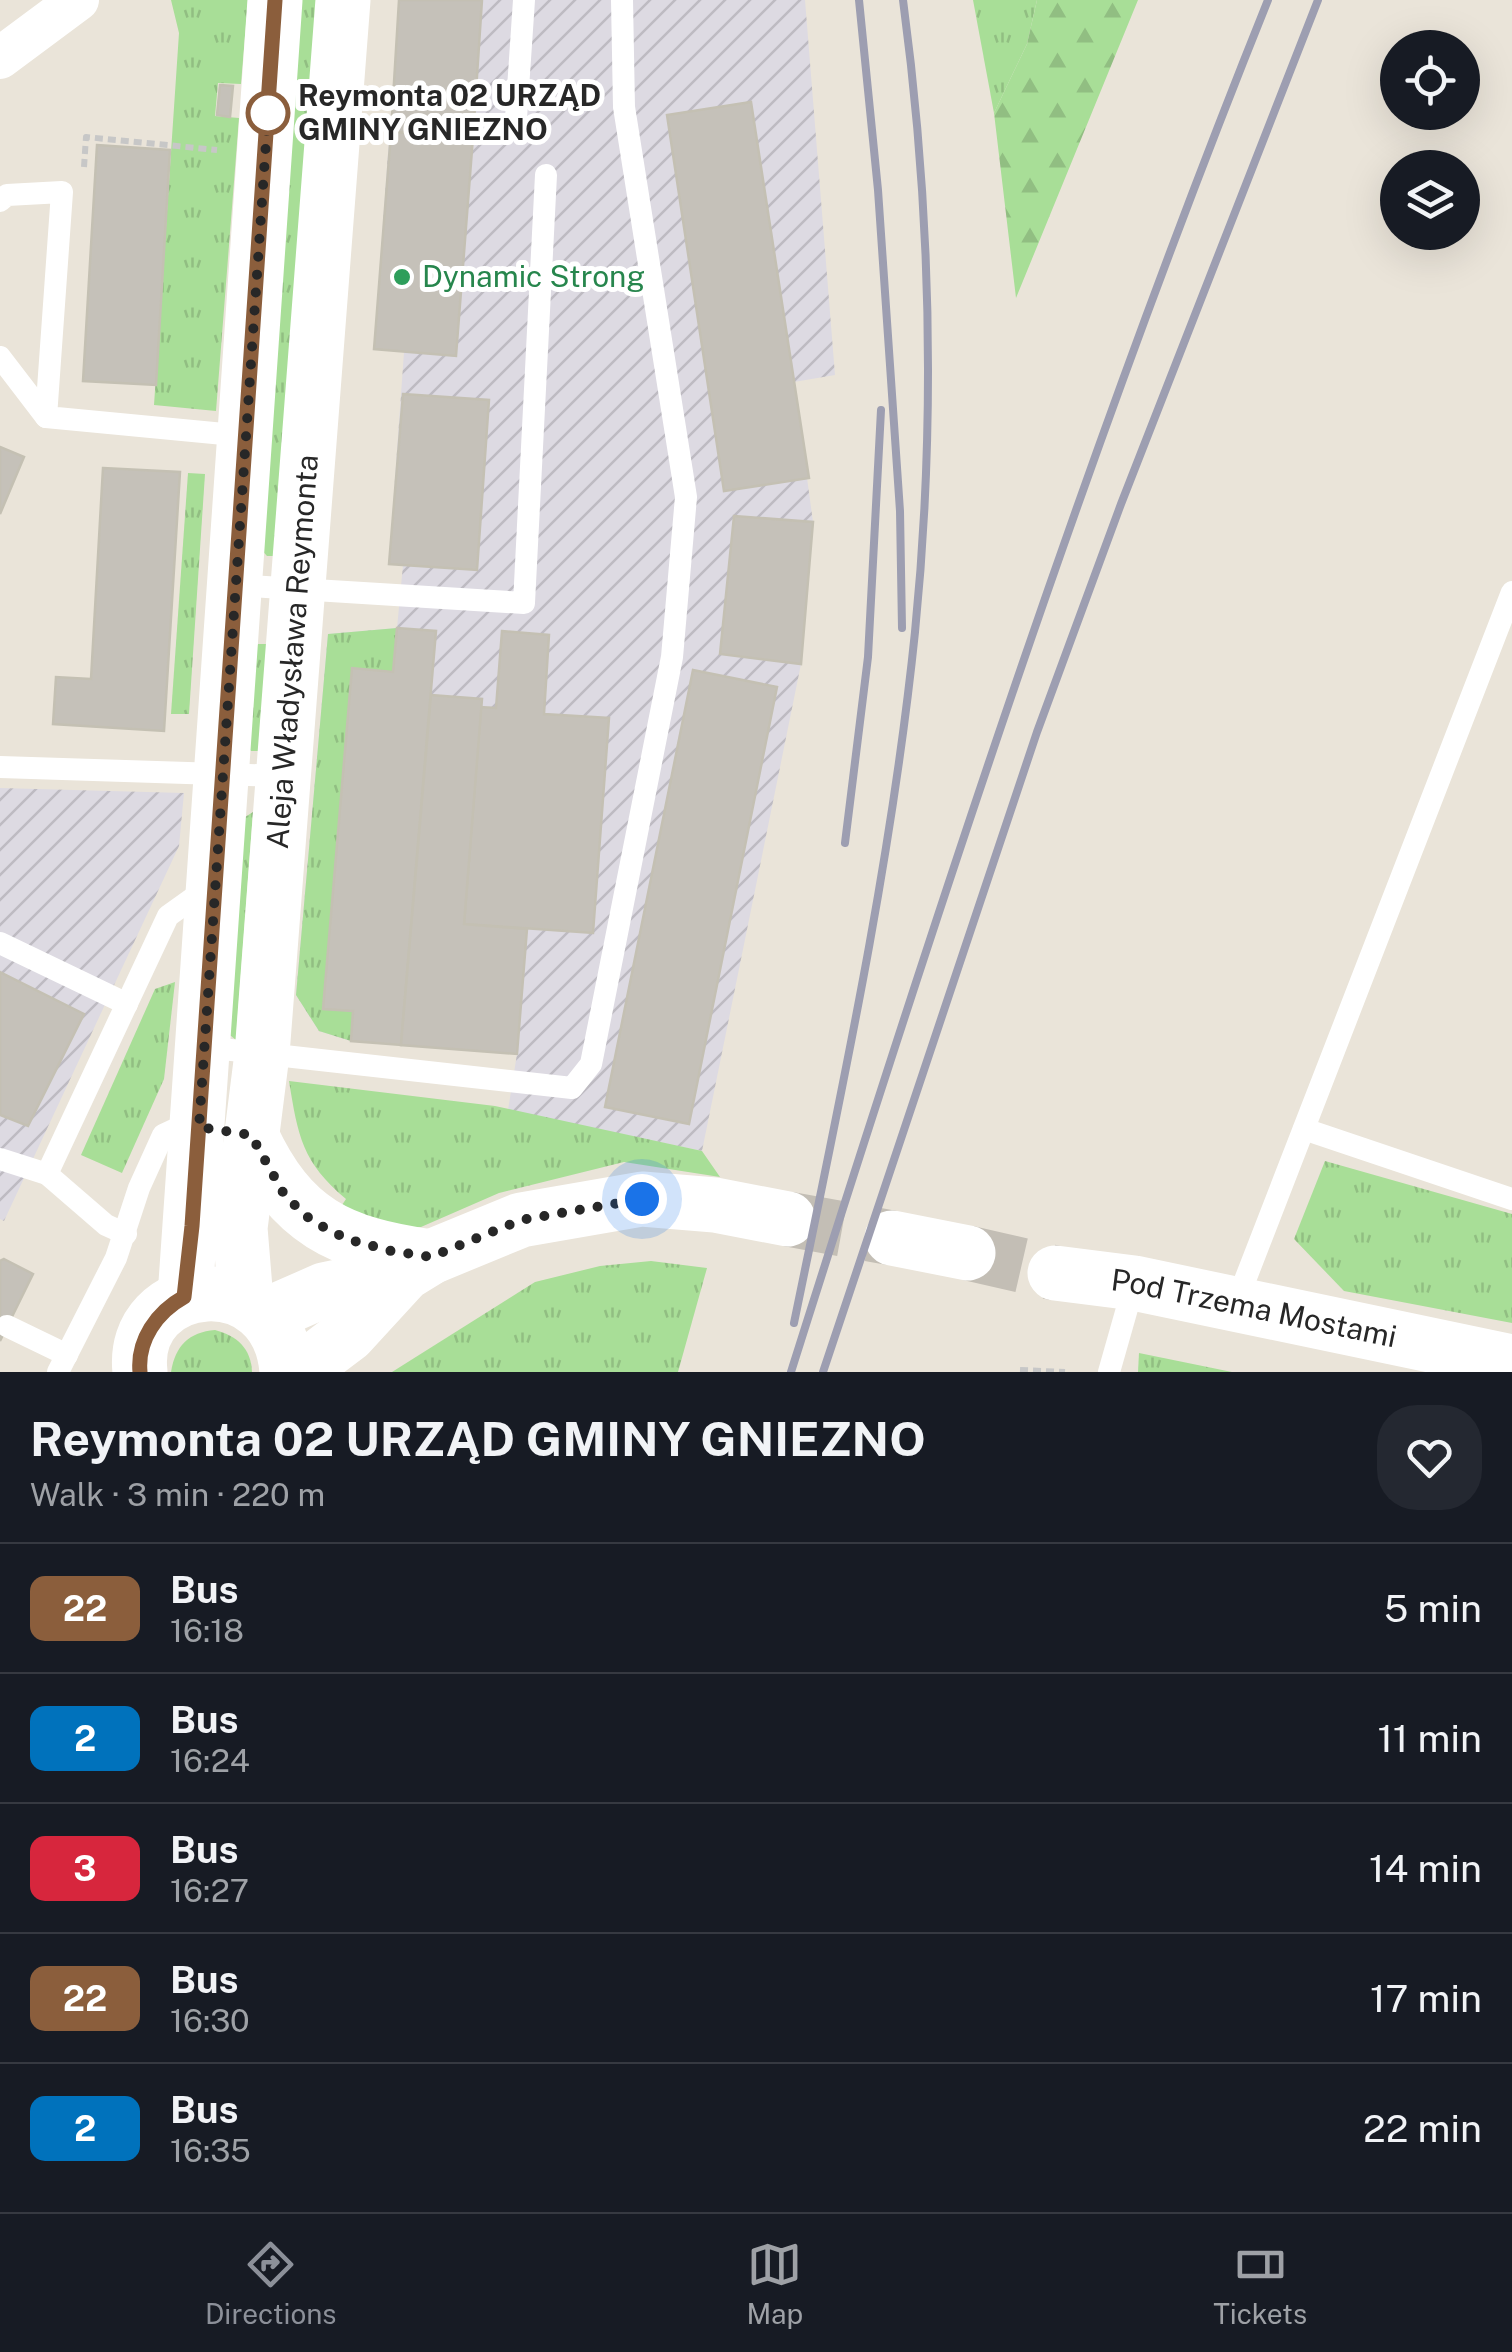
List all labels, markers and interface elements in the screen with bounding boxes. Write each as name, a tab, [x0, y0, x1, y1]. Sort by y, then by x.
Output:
map controls	[1380, 30, 1480, 250]
button: locate	[1380, 30, 1480, 130]
place label: Reymonta 02 URZĄD GMINY GNIEZNO	[298, 77, 601, 147]
marker: Reymonta 02 URZĄD GMINY GNIEZNO	[247, 92, 289, 134]
button: layers	[1380, 150, 1480, 250]
place label: Dynamic Strong	[422, 258, 645, 294]
marker: Dynamic Strong	[391, 266, 413, 288]
street label: Aleja Władysława Reymonta	[259, 453, 325, 850]
your location	[617, 1174, 667, 1224]
street label: Pod Trzema Mostami	[1109, 1261, 1400, 1354]
button: heart	[1377, 1405, 1482, 1510]
text: Reymonta 02 URZĄD GMINY GNIEZNO	[30, 1410, 926, 1467]
text: Walk · 3 min · 220 m	[30, 1476, 325, 1513]
text: Bus	[170, 1567, 239, 1612]
text: 5 min	[1384, 1586, 1482, 1631]
text: 22	[63, 1588, 107, 1629]
text: 16:18	[170, 1612, 244, 1649]
text: Bus	[170, 1697, 239, 1742]
text: 11 min	[1377, 1716, 1482, 1761]
text: 2	[74, 1718, 96, 1759]
text: 16:24	[170, 1742, 250, 1779]
text: Bus	[170, 1827, 239, 1872]
text: 14 min	[1369, 1846, 1482, 1891]
text: 3	[73, 1848, 97, 1889]
text: 16:27	[170, 1872, 249, 1909]
text: Bus	[170, 1957, 239, 2002]
text: 17 min	[1370, 1976, 1482, 2021]
text: 22	[63, 1978, 107, 2019]
text: 16:30	[170, 2002, 250, 2039]
text: Bus	[170, 2087, 239, 2132]
text: 22 min	[1363, 2106, 1482, 2151]
text: 2	[74, 2108, 96, 2149]
text: 16:35	[170, 2132, 251, 2169]
tab: Directions	[205, 2237, 336, 2330]
tab: Map	[746, 2237, 803, 2330]
tab: Tickets	[1213, 2237, 1307, 2330]

